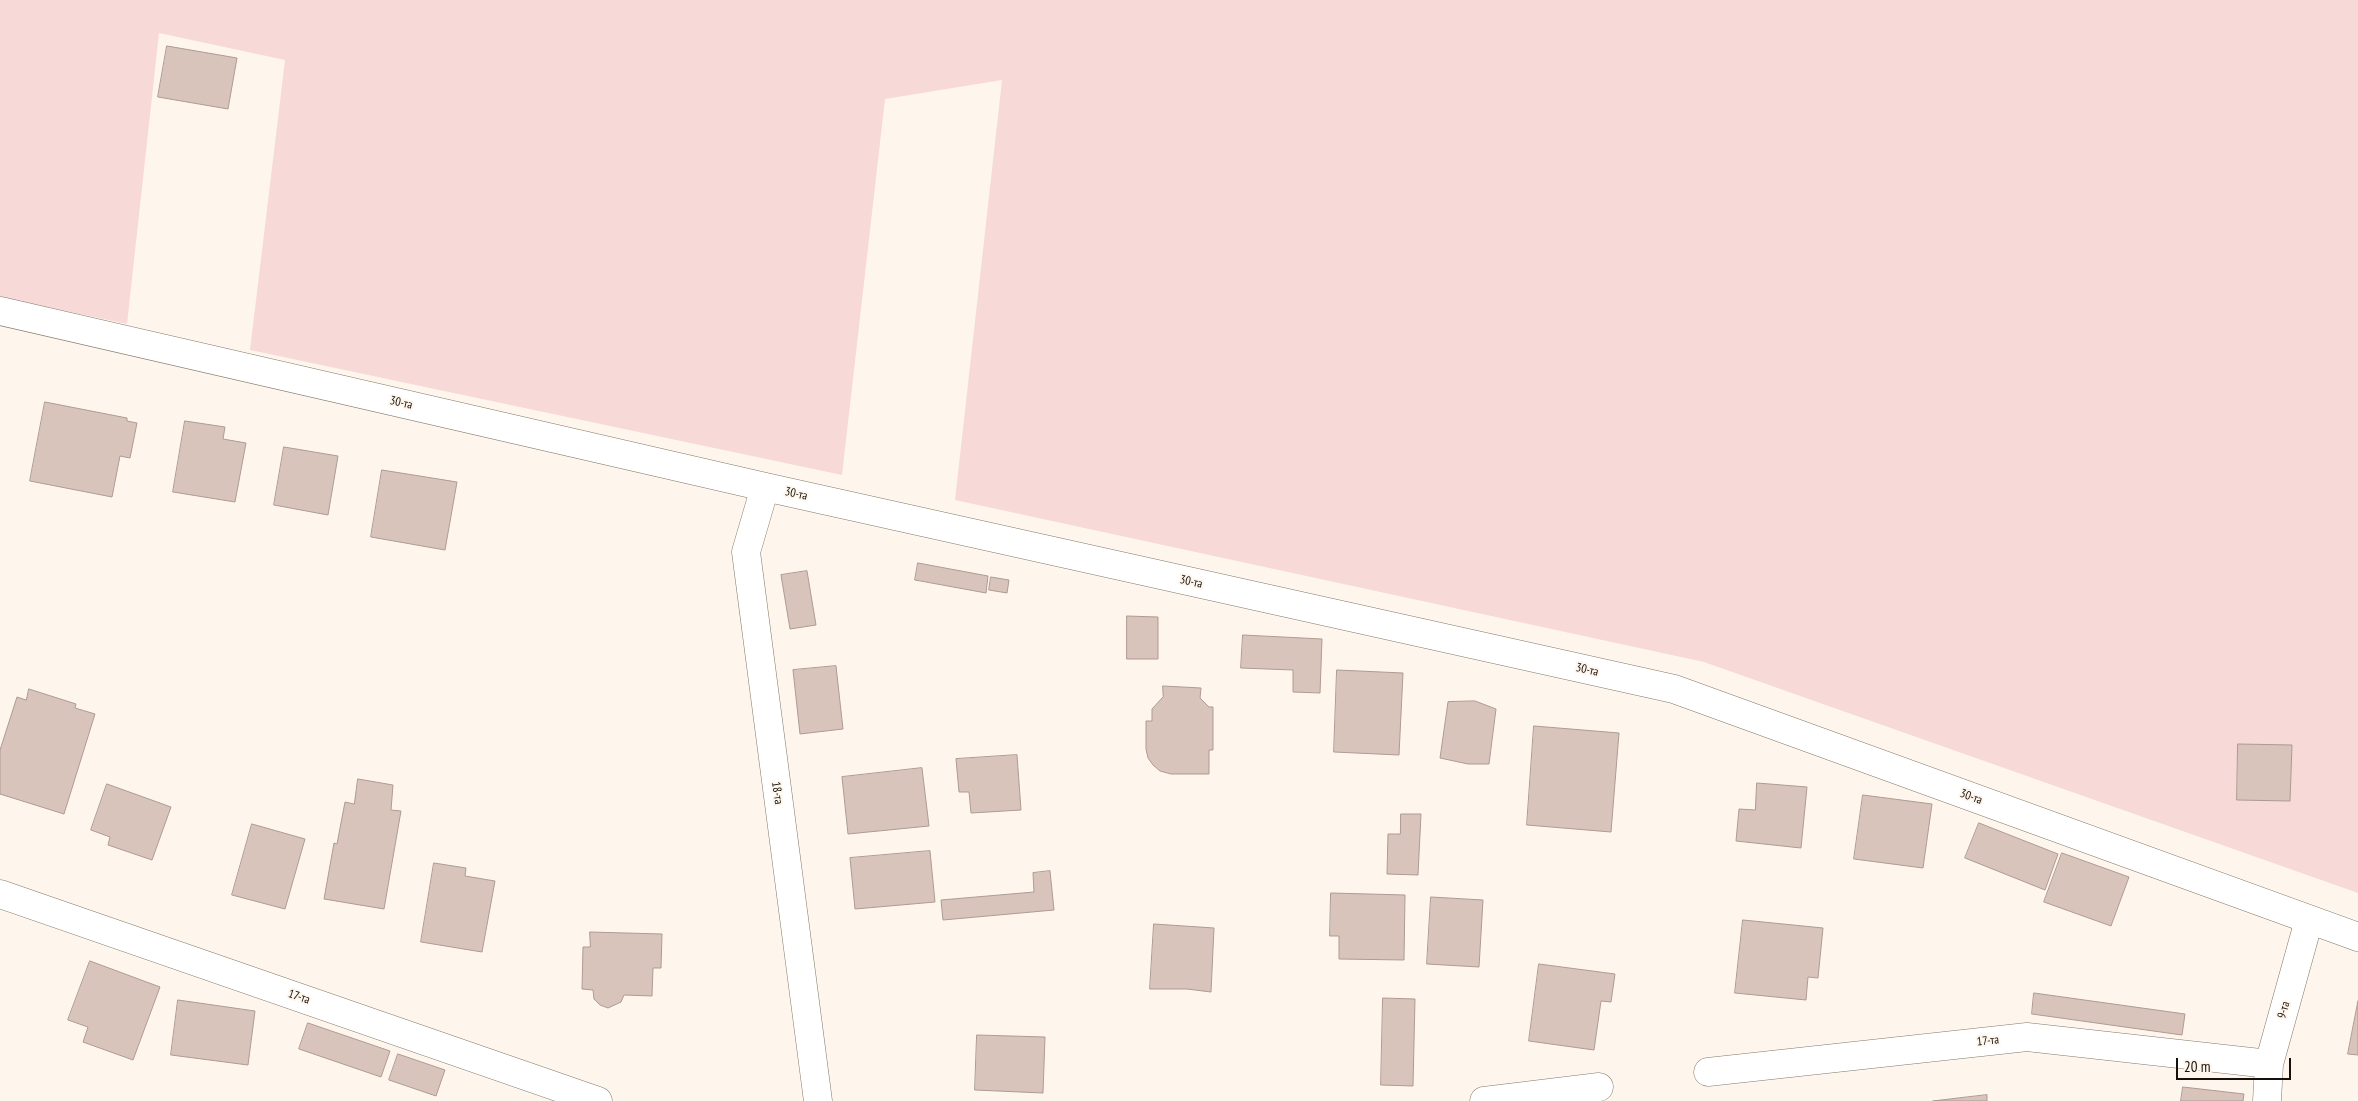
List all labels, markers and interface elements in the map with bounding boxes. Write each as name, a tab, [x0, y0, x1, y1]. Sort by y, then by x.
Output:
street label: 30-та	[388, 393, 414, 413]
street label: 30-та	[783, 484, 809, 504]
street label: 30-та	[1178, 572, 1204, 592]
street label: 30-та	[1574, 660, 1600, 680]
street label: 18-та	[768, 781, 786, 805]
street label: 30-та	[1958, 786, 1984, 808]
street label: 17-та	[286, 987, 312, 1007]
street label: 9-та	[2275, 1000, 2293, 1020]
street label: 17-та	[1976, 1033, 2000, 1049]
scale bar	[2178, 1048, 2293, 1080]
text: 20 m	[2184, 1057, 2210, 1076]

